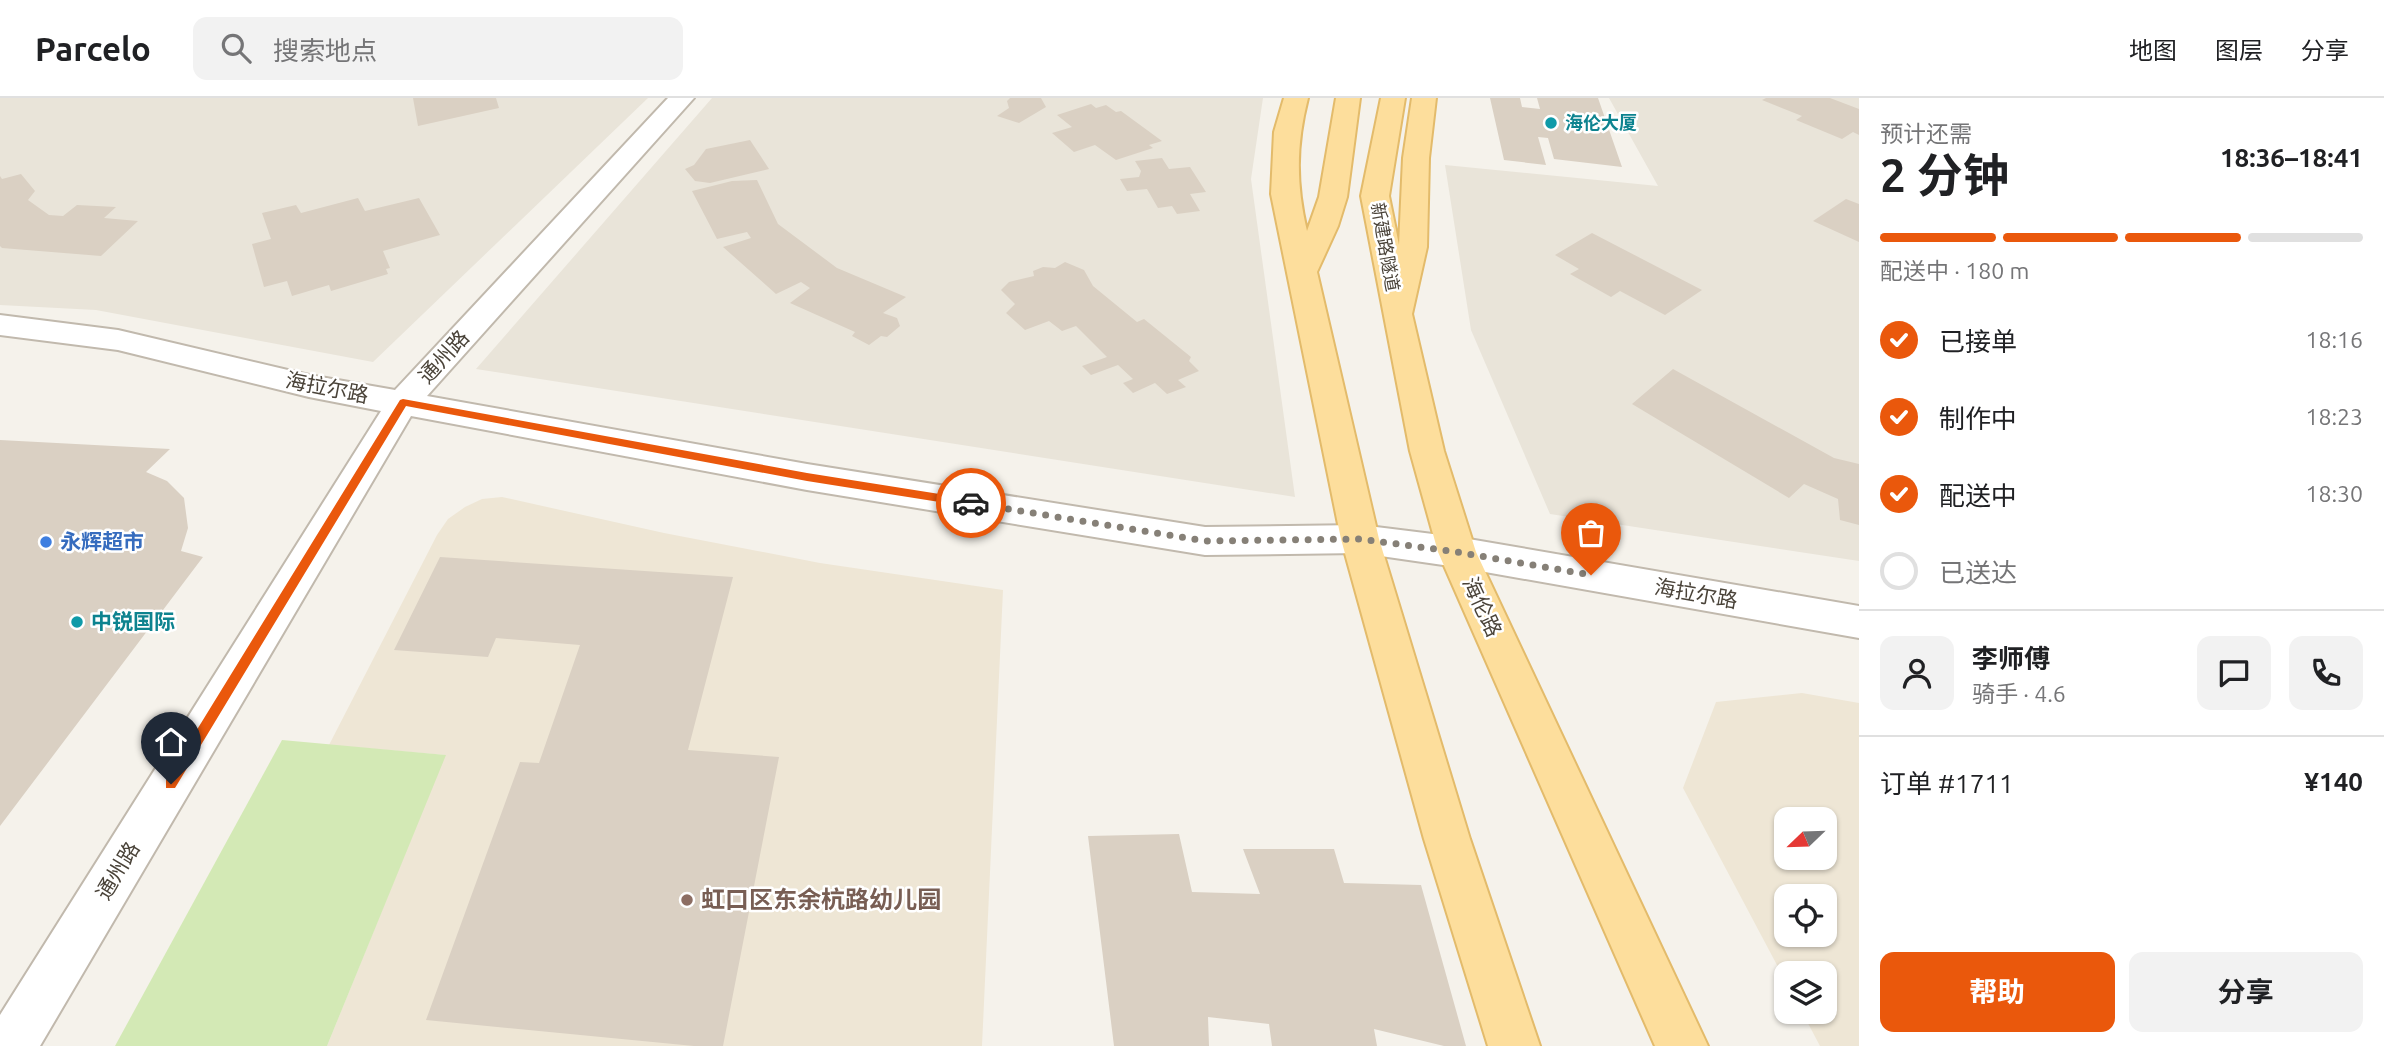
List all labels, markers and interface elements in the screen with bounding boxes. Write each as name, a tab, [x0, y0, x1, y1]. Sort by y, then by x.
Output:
search box	[193, 17, 683, 80]
icon: search	[217, 29, 255, 67]
text: Parcelo	[35, 30, 151, 67]
text: 搜索地点	[273, 36, 377, 65]
text: 地图	[2129, 37, 2177, 64]
text: 图层	[2215, 37, 2263, 64]
text: 分享	[2301, 37, 2349, 64]
place label: 海伦大厦	[1565, 112, 1637, 132]
marker: 海伦大厦	[1543, 115, 1559, 131]
text: 预计还需	[1880, 121, 1972, 146]
text: 18:36–18:41	[2220, 143, 2363, 172]
text: 2 分钟	[1880, 149, 2009, 201]
street label: 新建路隧道	[1368, 201, 1404, 293]
text: 配送中 · 180 m	[1880, 258, 2029, 283]
icon: check	[1880, 321, 1918, 359]
street label: 通州路	[413, 325, 473, 388]
text: 已接单	[1939, 327, 2017, 356]
text: 18:16	[2305, 327, 2363, 352]
street label: 海拉尔路	[284, 367, 371, 407]
icon: check	[1880, 398, 1918, 436]
text: 制作中	[1939, 404, 2017, 433]
text: 18:23	[2305, 404, 2363, 429]
courier	[936, 468, 1006, 538]
icon: check	[1880, 475, 1918, 513]
text: 配送中	[1939, 481, 2017, 510]
text: 18:30	[2305, 481, 2363, 506]
icon: car	[952, 484, 990, 522]
pin	[1561, 503, 1621, 575]
icon: bag	[1572, 514, 1610, 552]
place label: 永辉超市	[60, 529, 144, 553]
marker: 永辉超市	[38, 534, 54, 550]
text: 已送达	[1939, 558, 2017, 587]
street label: 海伦路	[1459, 573, 1507, 640]
street label: 海拉尔路	[1653, 574, 1740, 612]
place label: 中锐国际	[91, 609, 175, 633]
marker: 中锐国际	[69, 614, 85, 630]
button: person	[1880, 636, 1954, 710]
button: chat	[2197, 636, 2271, 710]
button: phone	[2289, 636, 2363, 710]
text: 李师傅	[1972, 644, 2050, 673]
text: 骑手 · 4.6	[1972, 681, 2066, 706]
pin	[141, 712, 201, 784]
icon: home	[152, 723, 190, 761]
text: ¥140	[2304, 767, 2363, 796]
text: 订单 #1711	[1880, 769, 2014, 798]
north arrow	[1774, 807, 1838, 870]
map controls	[1774, 807, 1837, 1024]
street label: 通州路	[91, 837, 144, 904]
button: locate	[1774, 884, 1837, 947]
place label: 虹口区东余杭路幼儿园	[701, 886, 941, 913]
marker: 虹口区东余杭路幼儿园	[679, 892, 695, 908]
button: 帮助	[1880, 952, 2115, 1032]
button: 分享	[2129, 952, 2363, 1032]
button: layers	[1774, 961, 1837, 1024]

